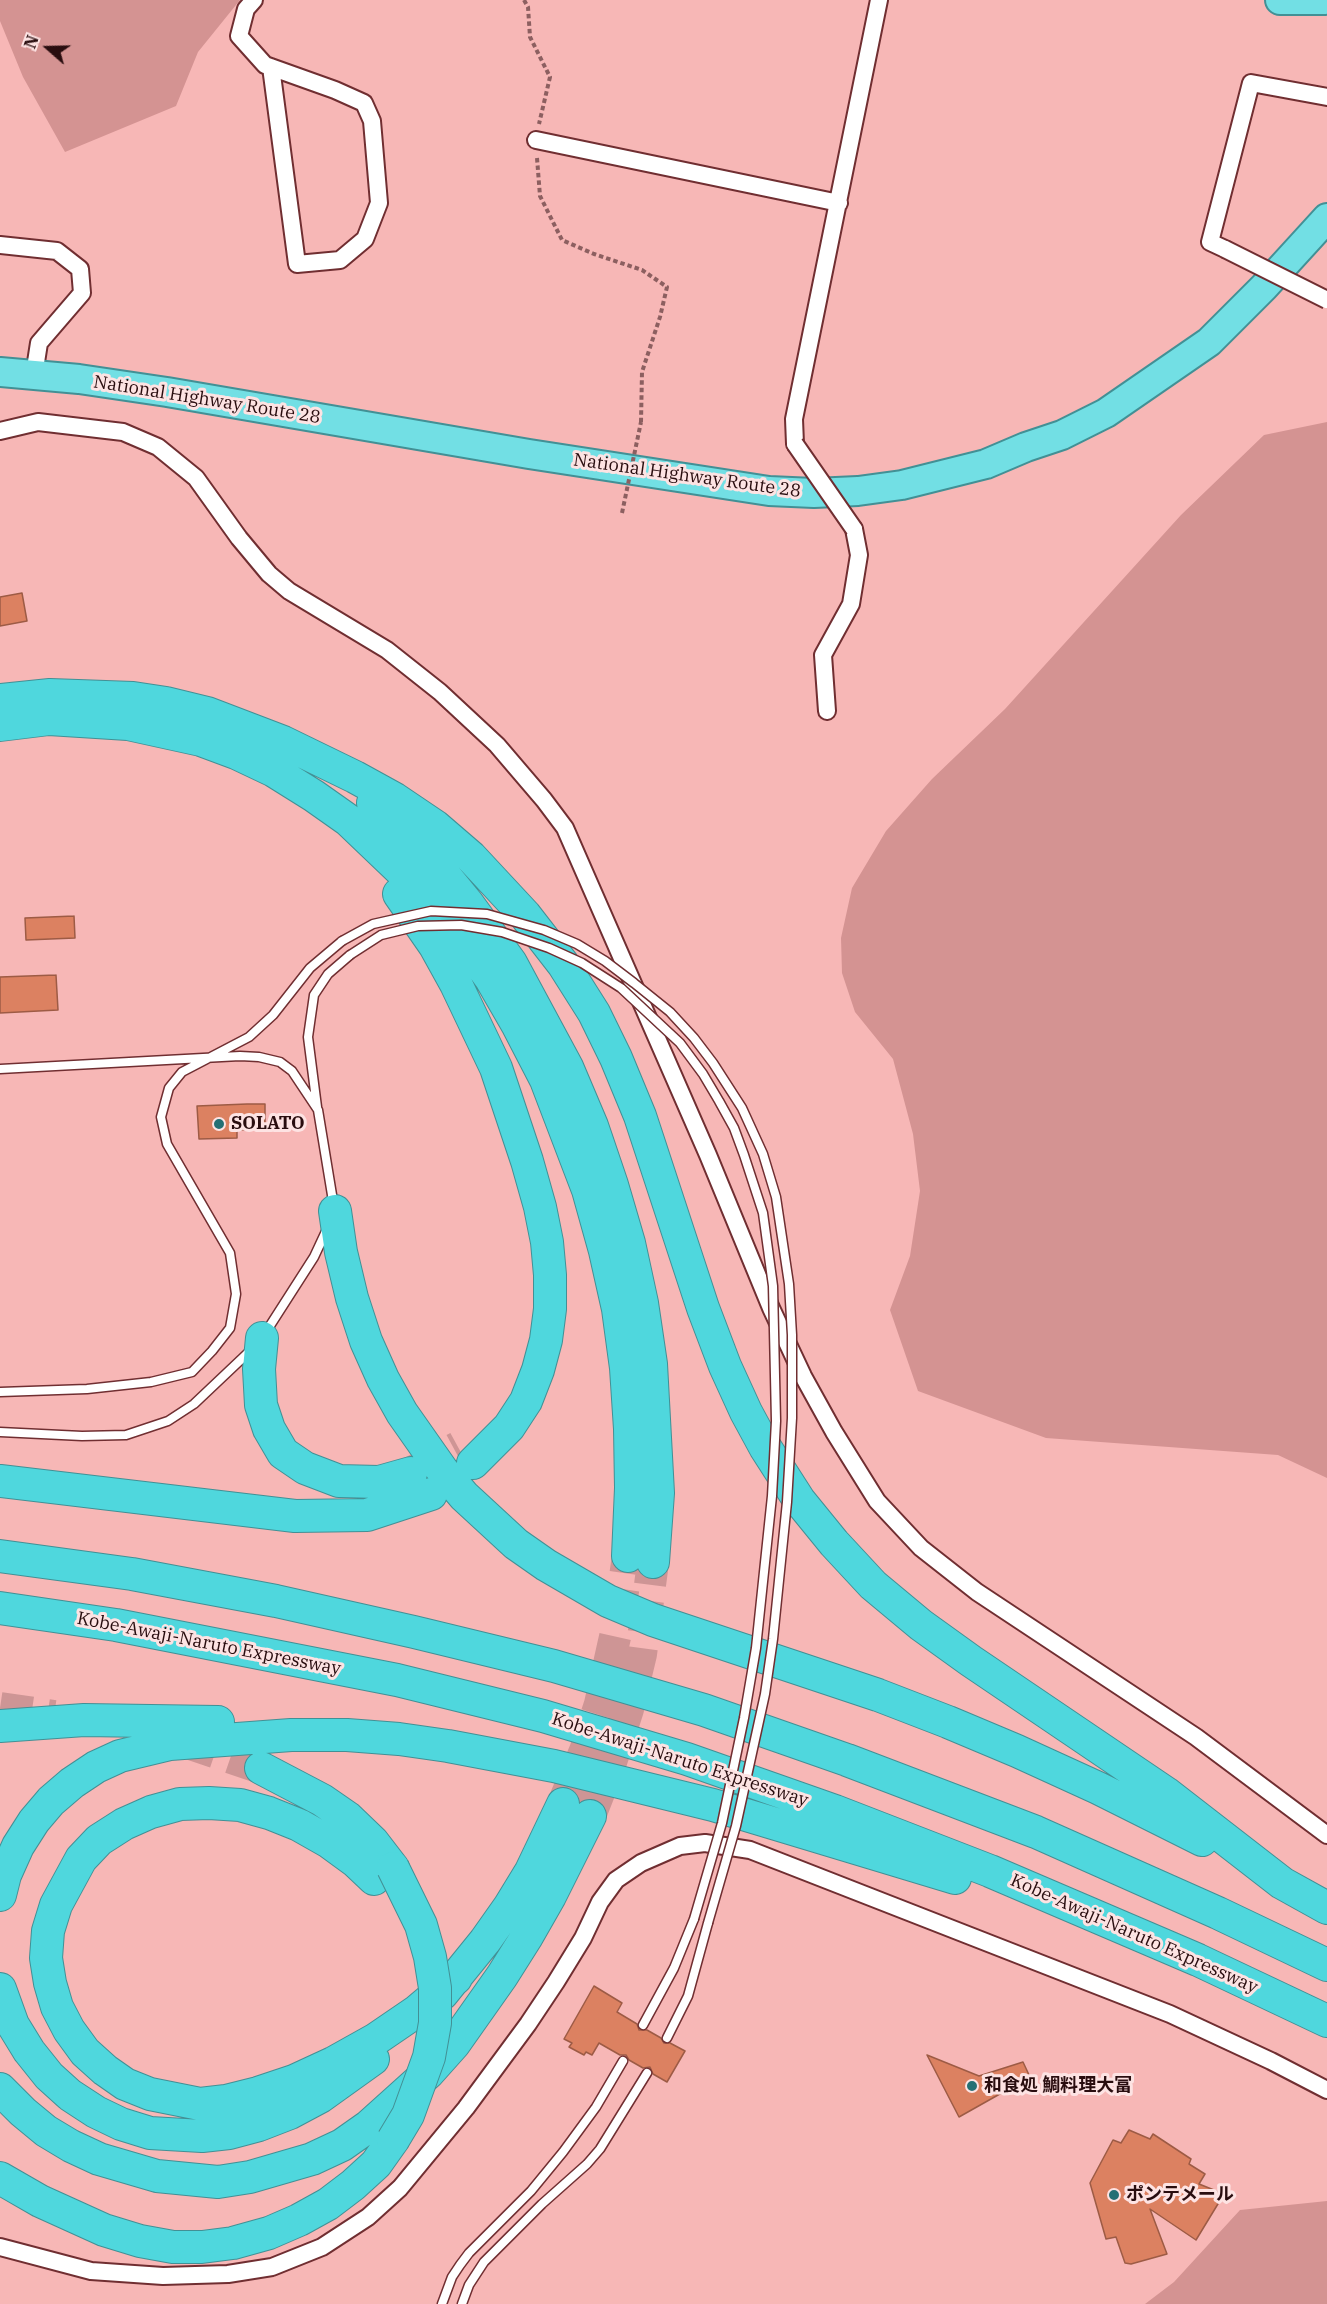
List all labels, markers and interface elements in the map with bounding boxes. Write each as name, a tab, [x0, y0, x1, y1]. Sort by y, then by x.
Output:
north arrow	[18, 18, 78, 78]
text: N	[20, 32, 43, 51]
street label: National Highway Route 28	[92, 371, 322, 429]
street label: National Highway Route 28	[572, 449, 802, 503]
place label: SOLATO	[231, 1113, 305, 1135]
marker: SOLATO	[212, 1117, 226, 1131]
street label: Kobe-Awaji-Naruto Expressway	[75, 1608, 343, 1680]
street label: Kobe-Awaji-Naruto Expressway	[549, 1708, 811, 1812]
street label: Kobe-Awaji-Naruto Expressway	[1007, 1870, 1261, 1998]
place label: 和食処 鯛料理大富	[984, 2075, 1132, 2097]
marker: 和食処 鯛料理大富	[965, 2079, 979, 2093]
place label: ポンテメール	[1126, 2184, 1234, 2206]
marker: ポンテメール	[1107, 2188, 1121, 2202]

